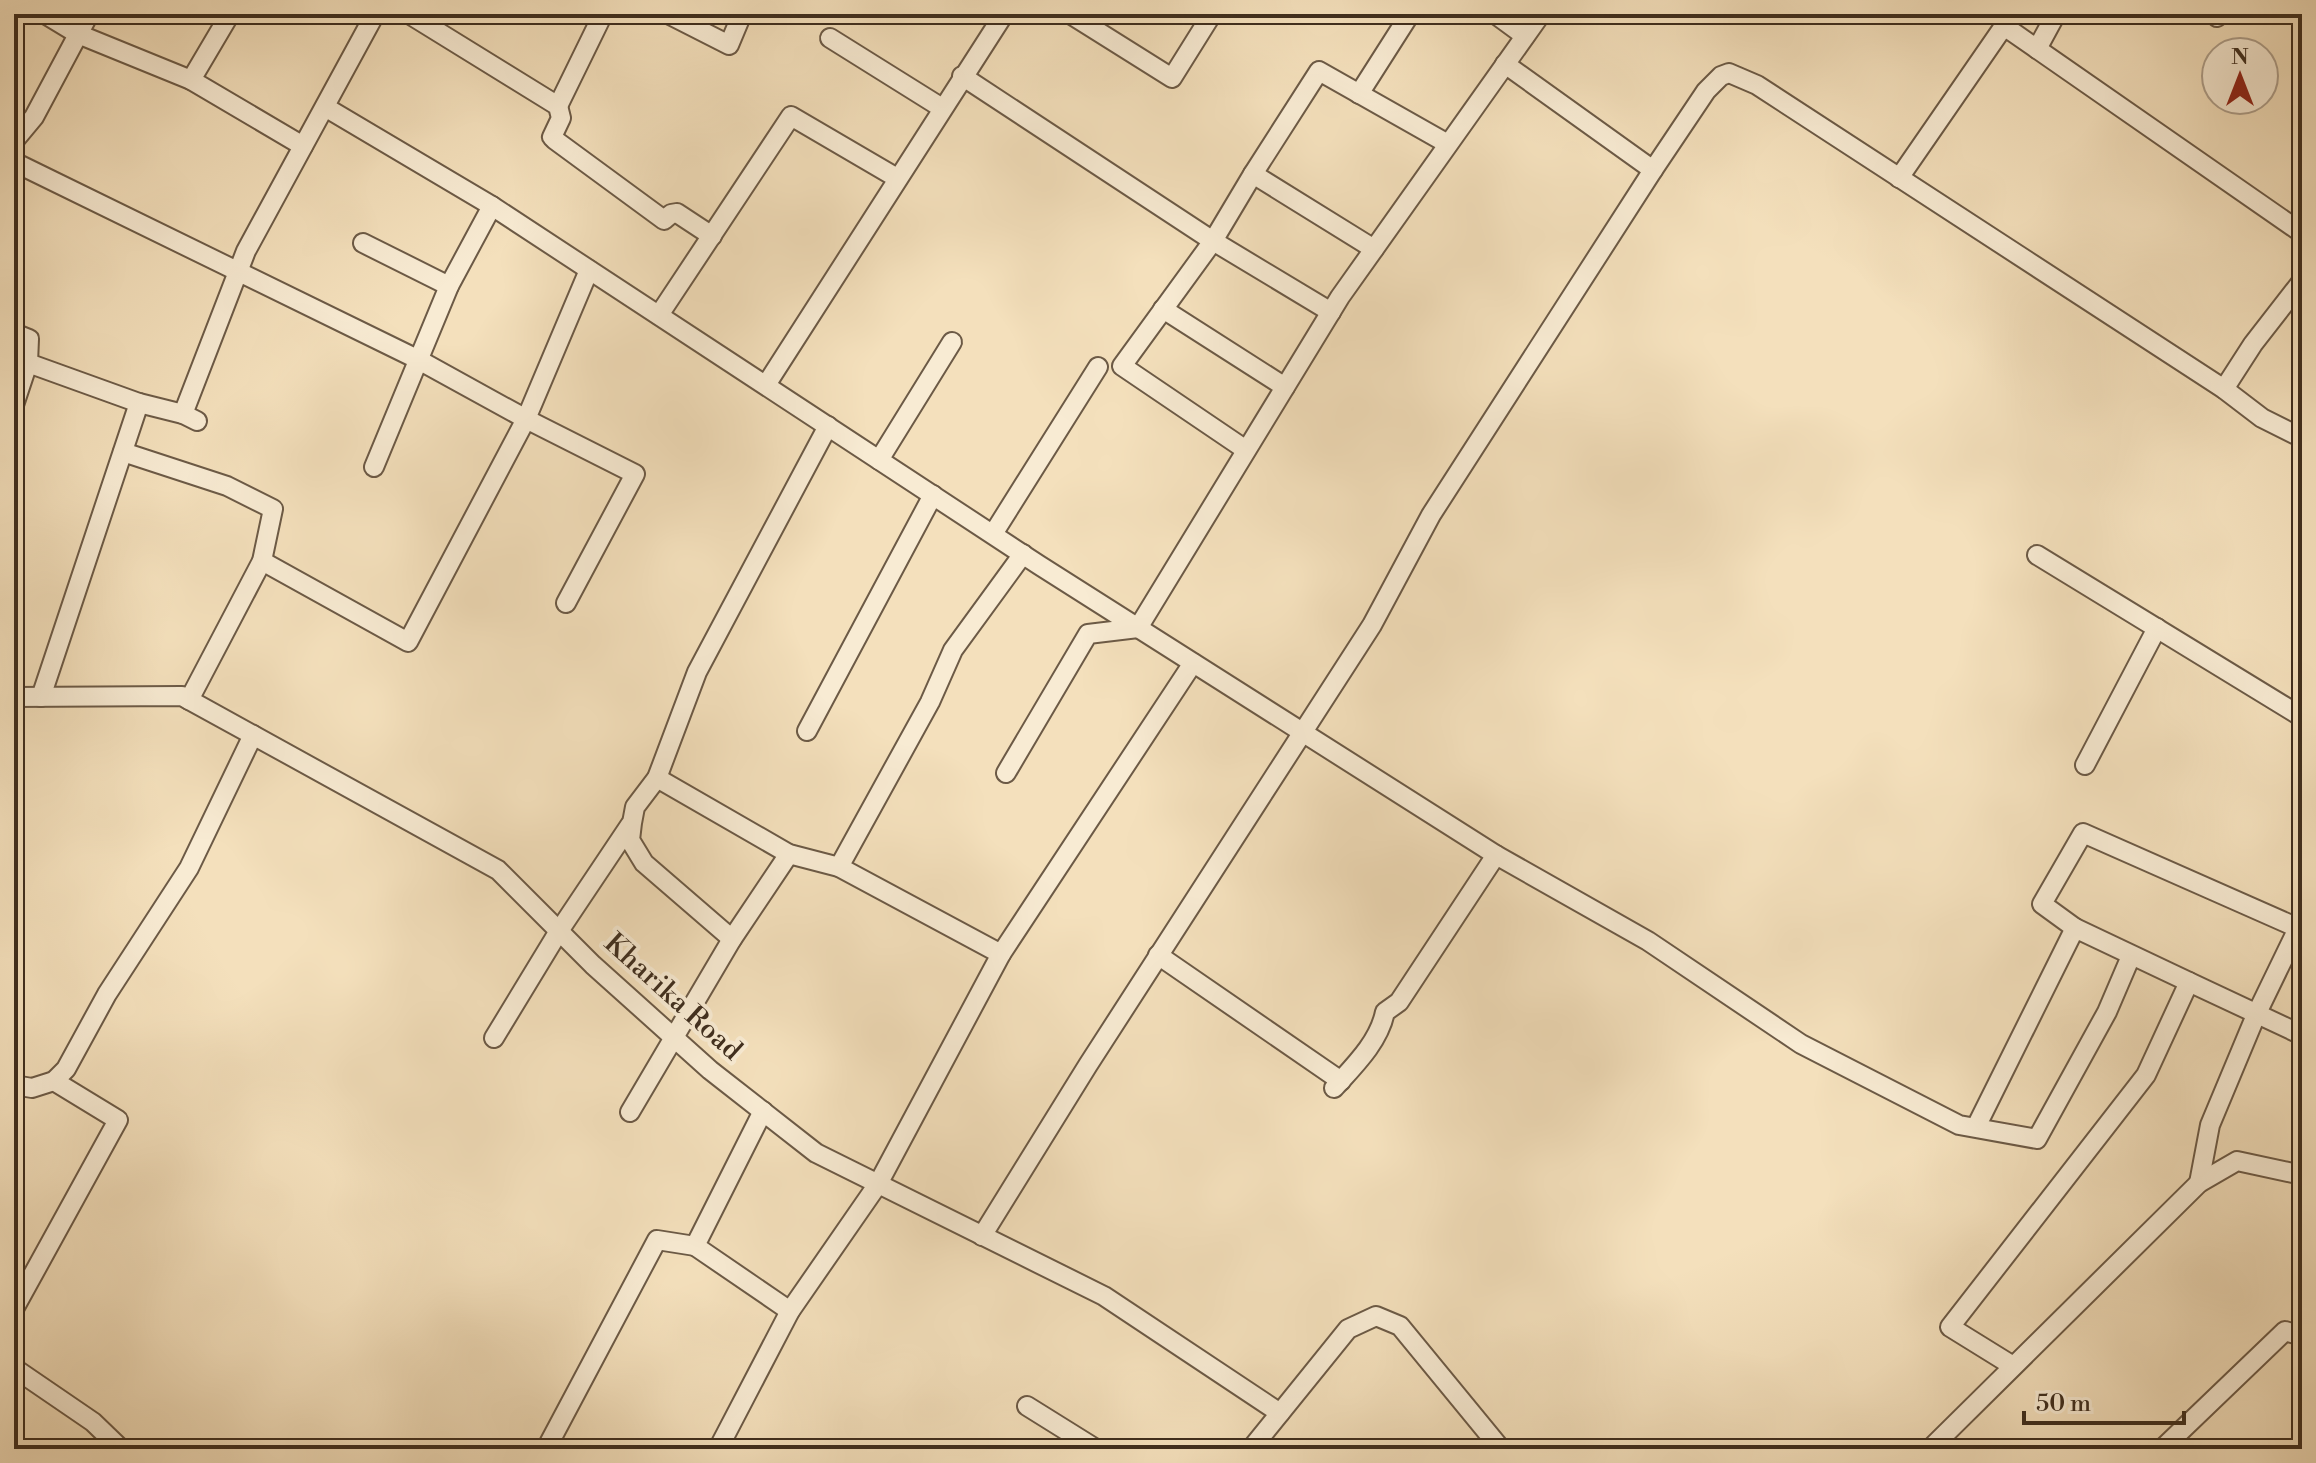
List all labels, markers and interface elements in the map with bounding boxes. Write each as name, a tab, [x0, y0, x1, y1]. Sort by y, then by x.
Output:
north arrow	[2200, 36, 2280, 116]
text: N	[2231, 44, 2249, 71]
street label: Kharika Road	[597, 926, 749, 1068]
scale bar	[2024, 1375, 2184, 1425]
text: 50 m	[2036, 1389, 2091, 1419]

